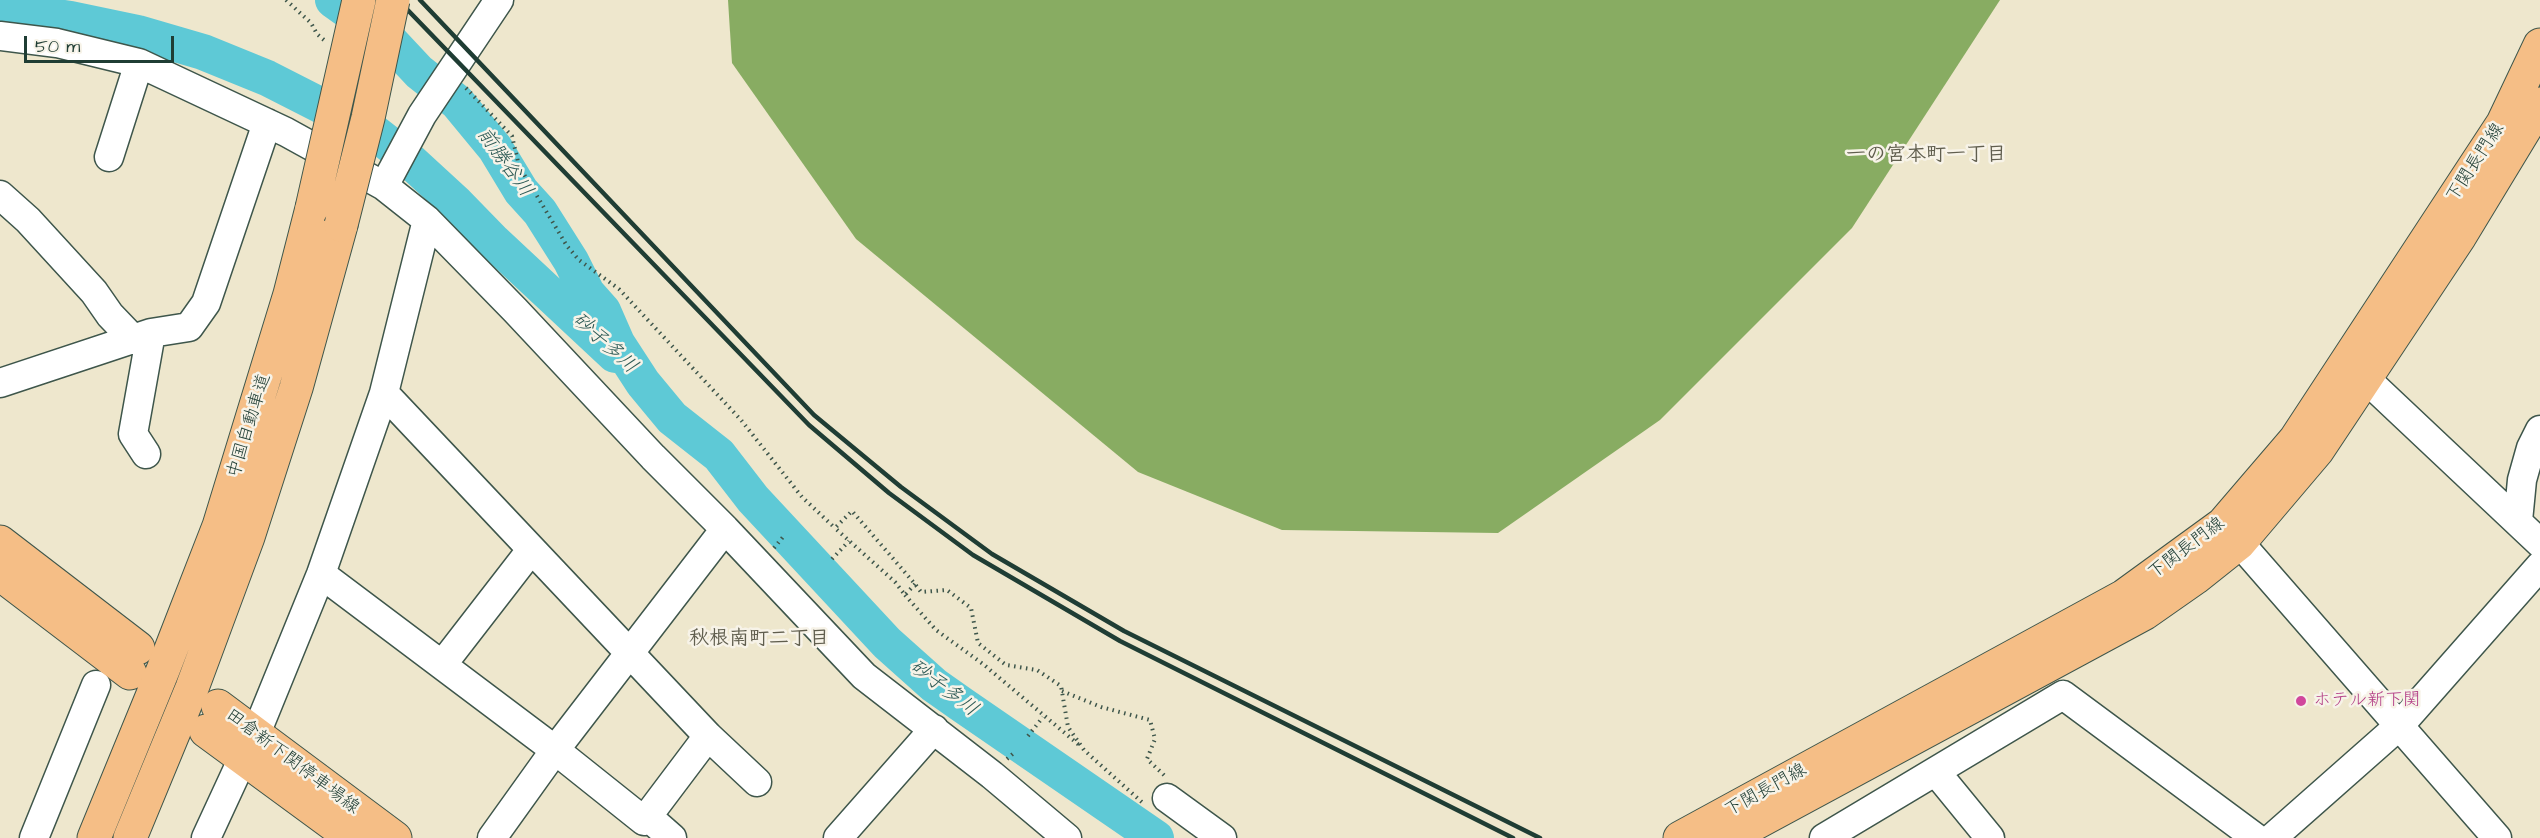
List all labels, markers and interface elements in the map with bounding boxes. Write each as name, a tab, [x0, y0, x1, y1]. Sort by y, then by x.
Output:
scale bar	[27, 24, 177, 62]
text: 50 m	[35, 34, 80, 59]
street label: 下関長門線	[2442, 119, 2510, 207]
water label: 前勝谷川	[471, 124, 537, 202]
district label: 一の宮本町一丁目	[1846, 144, 2006, 168]
water label: 砂子多川	[566, 308, 642, 380]
street label: 中国自動車道	[224, 371, 276, 481]
street label: 下関長門線	[2145, 513, 2229, 585]
district label: 秋根南町二丁目	[689, 628, 829, 652]
water label: 砂子多川	[904, 655, 982, 723]
place label: ホテル新下関	[2313, 690, 2421, 712]
marker: ホテル新下関	[2294, 694, 2308, 708]
street label: 田倉新下関停車場線	[221, 705, 363, 819]
street label: 下関長門線	[1721, 760, 1811, 822]

